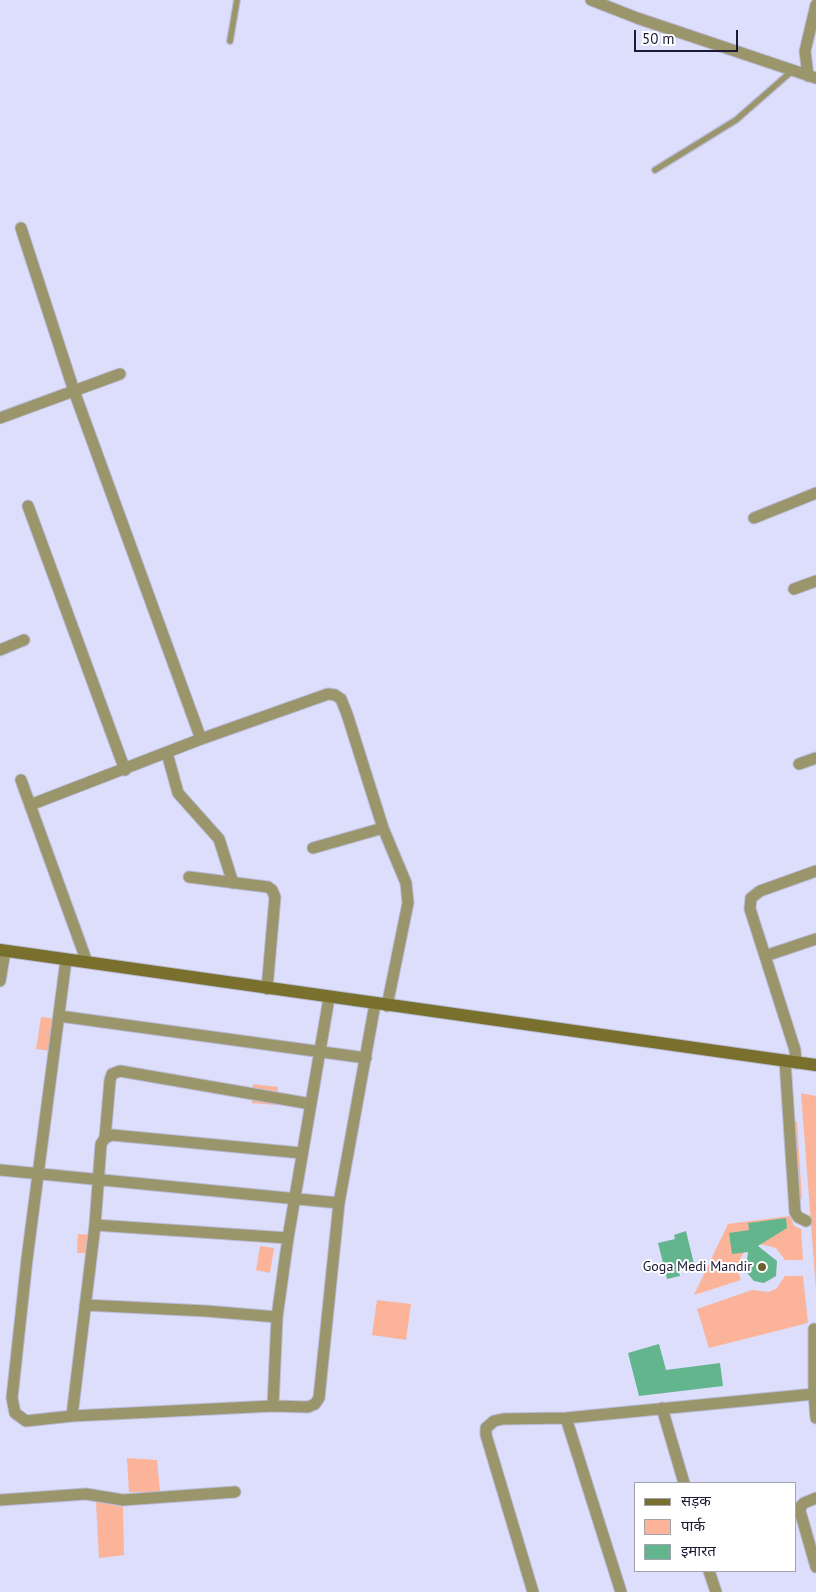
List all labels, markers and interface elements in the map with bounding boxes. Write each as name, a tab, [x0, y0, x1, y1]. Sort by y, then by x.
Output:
scale bar	[636, 20, 740, 52]
text: 50 m	[642, 29, 675, 48]
place label: Goga Medi Mandir	[643, 1259, 752, 1275]
marker: Goga Medi Mandir	[756, 1261, 768, 1273]
legend	[634, 1482, 796, 1572]
text: सड़क	[681, 1491, 711, 1510]
text: पार्क	[681, 1516, 705, 1535]
text: इमारत	[681, 1541, 716, 1560]

